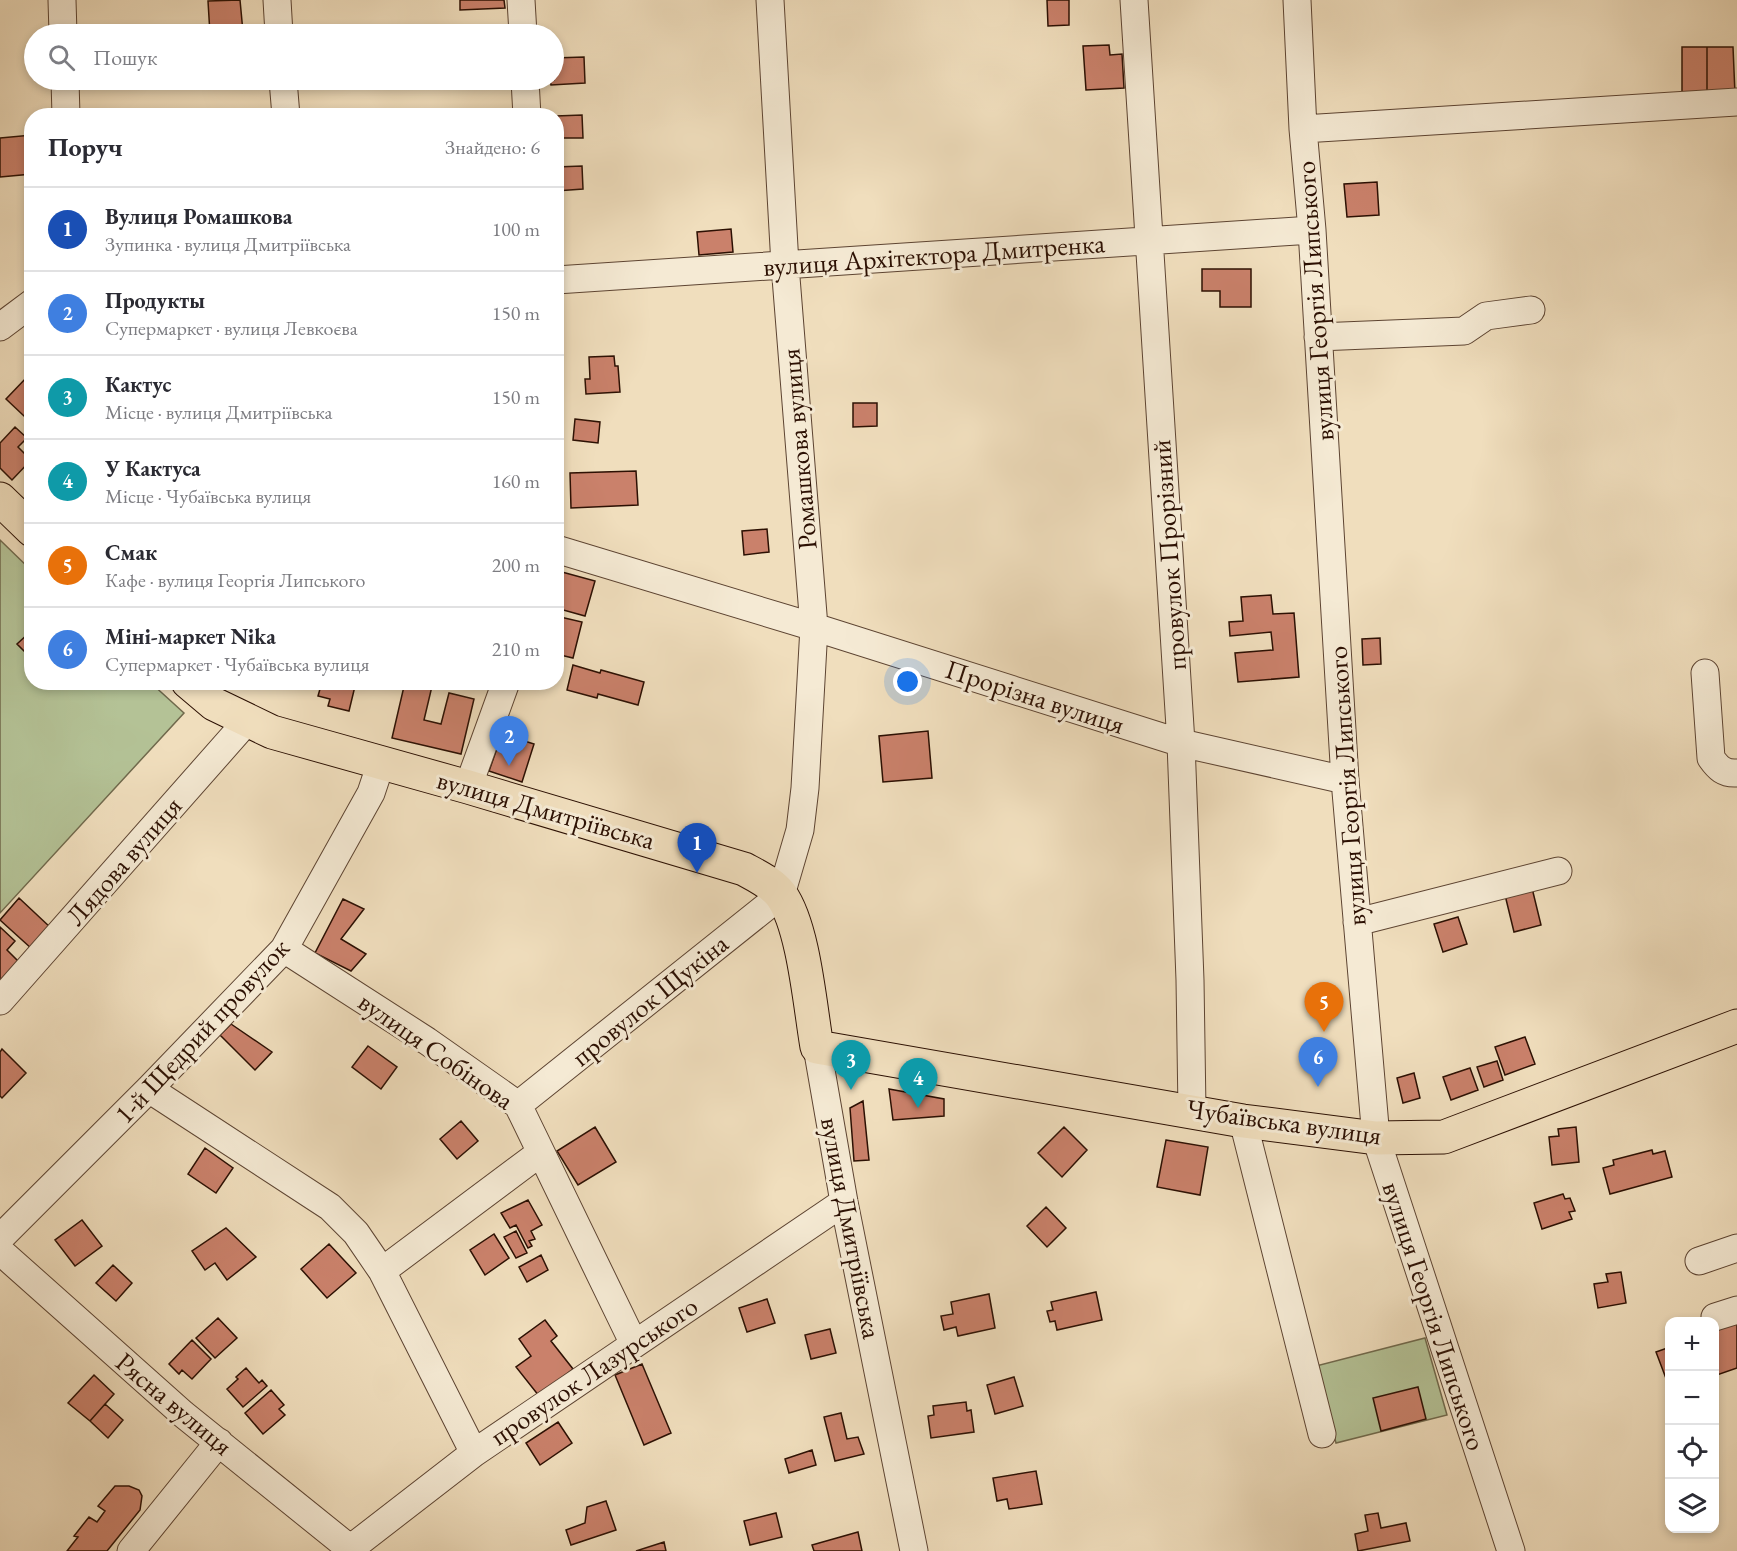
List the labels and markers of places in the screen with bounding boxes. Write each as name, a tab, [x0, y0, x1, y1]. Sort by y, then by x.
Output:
pin: 2	[490, 716, 528, 766]
pin: 1	[678, 824, 716, 873]
pin: 5	[1304, 982, 1344, 1032]
pin: 6	[1298, 1038, 1338, 1087]
pin: 3	[832, 1040, 870, 1090]
pin: 4	[898, 1058, 938, 1108]

